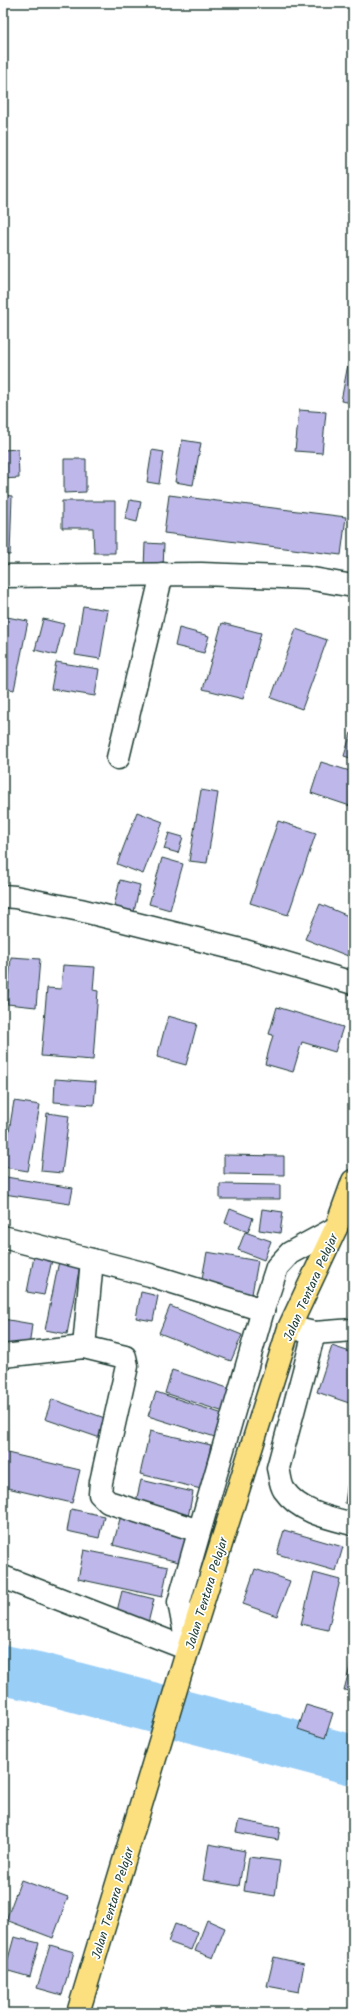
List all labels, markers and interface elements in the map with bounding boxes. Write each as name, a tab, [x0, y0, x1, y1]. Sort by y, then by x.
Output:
street label: Jalan Tentara Pelajar	[278, 1230, 345, 1345]
street label: Jalan Tentara Pelajar	[180, 1534, 235, 1652]
street label: Jalan Tentara Pelajar	[86, 1844, 141, 1962]

